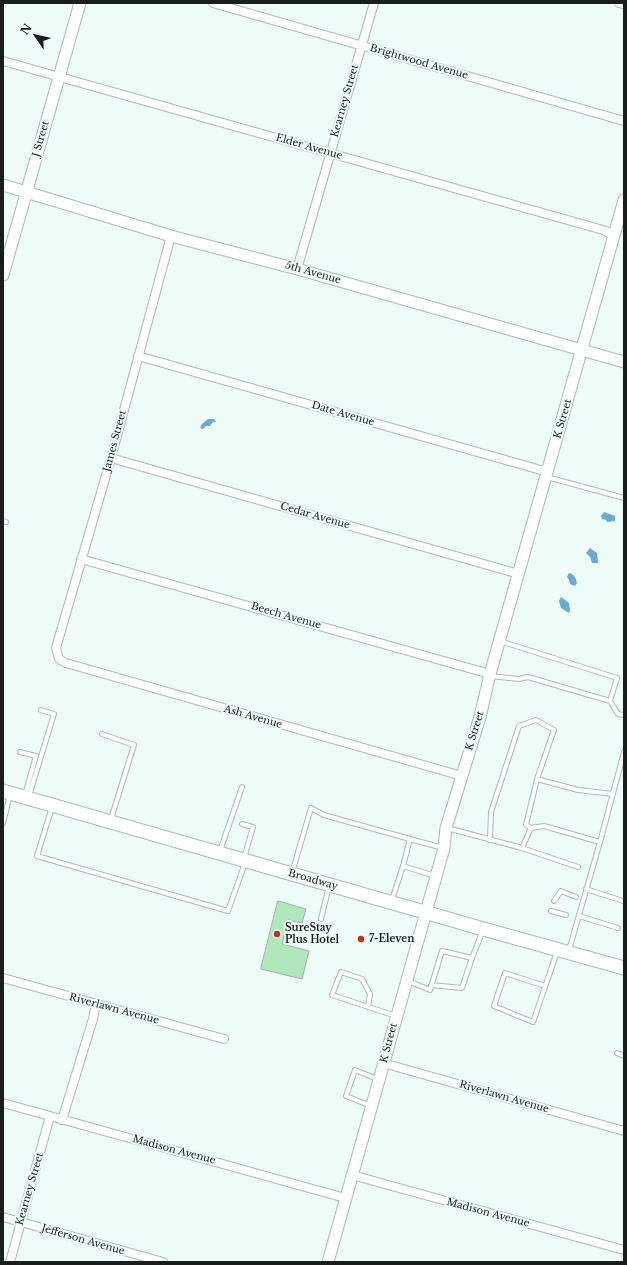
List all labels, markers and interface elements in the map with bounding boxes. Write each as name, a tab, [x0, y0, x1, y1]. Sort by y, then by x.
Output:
north arrow	[16, 16, 56, 56]
text: N	[17, 21, 35, 37]
street label: Brightwood Avenue	[368, 42, 470, 82]
street label: Kearney Street	[329, 63, 361, 139]
street label: J Street	[30, 120, 52, 158]
street label: Elder Avenue	[274, 132, 344, 162]
street label: 5th Avenue	[284, 259, 342, 287]
street label: K Street	[552, 398, 574, 440]
street label: Date Avenue	[310, 399, 376, 429]
street label: James Street	[101, 409, 129, 473]
street label: Cedar Avenue	[279, 500, 351, 532]
street label: Beech Avenue	[250, 600, 322, 632]
street label: Ash Avenue	[222, 703, 284, 731]
street label: K Street	[463, 710, 487, 752]
street label: Broadway	[287, 867, 339, 893]
place label: SureStay Plus Hotel	[285, 922, 339, 946]
marker: SureStay Plus Hotel	[272, 929, 282, 939]
place label: 7-Eleven	[369, 933, 414, 945]
marker: 7-Eleven	[356, 934, 366, 944]
street label: Riverlawn Avenue	[68, 991, 160, 1027]
street label: K Street	[378, 1022, 400, 1064]
street label: Riverlawn Avenue	[458, 1078, 550, 1116]
street label: Madison Avenue	[131, 1133, 217, 1167]
street label: Kearney Street	[14, 1151, 46, 1227]
street label: Madison Avenue	[445, 1196, 531, 1230]
street label: Jefferson Avenue	[40, 1222, 126, 1258]

